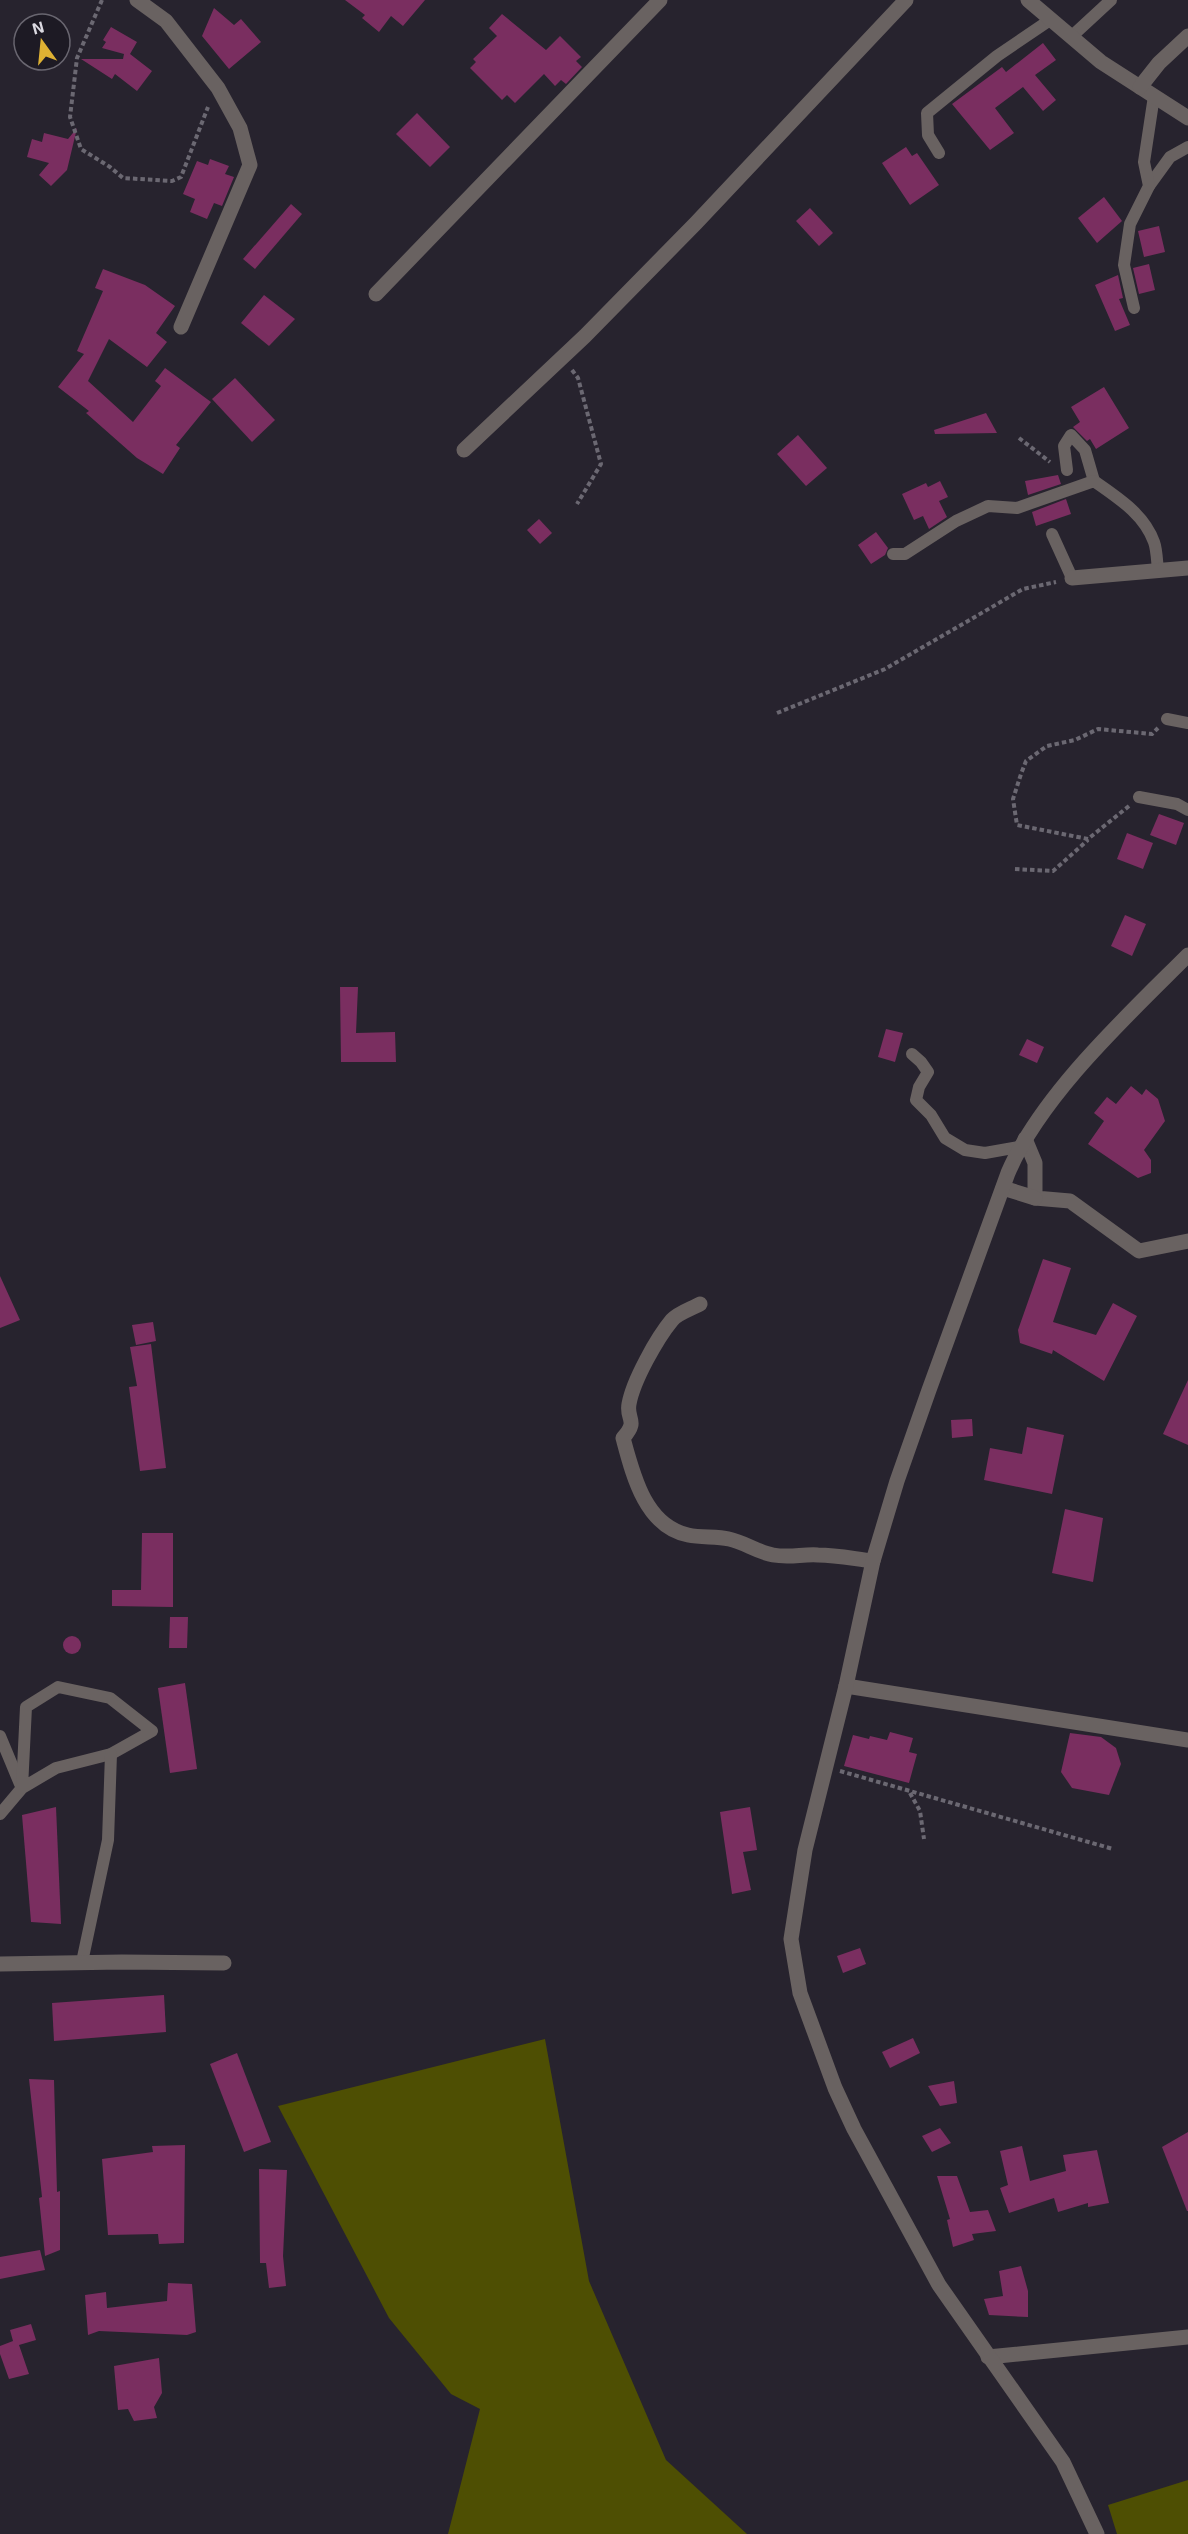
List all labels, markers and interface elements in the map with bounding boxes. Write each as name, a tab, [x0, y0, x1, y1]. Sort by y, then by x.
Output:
north arrow	[12, 12, 72, 72]
text: N	[30, 16, 46, 38]

